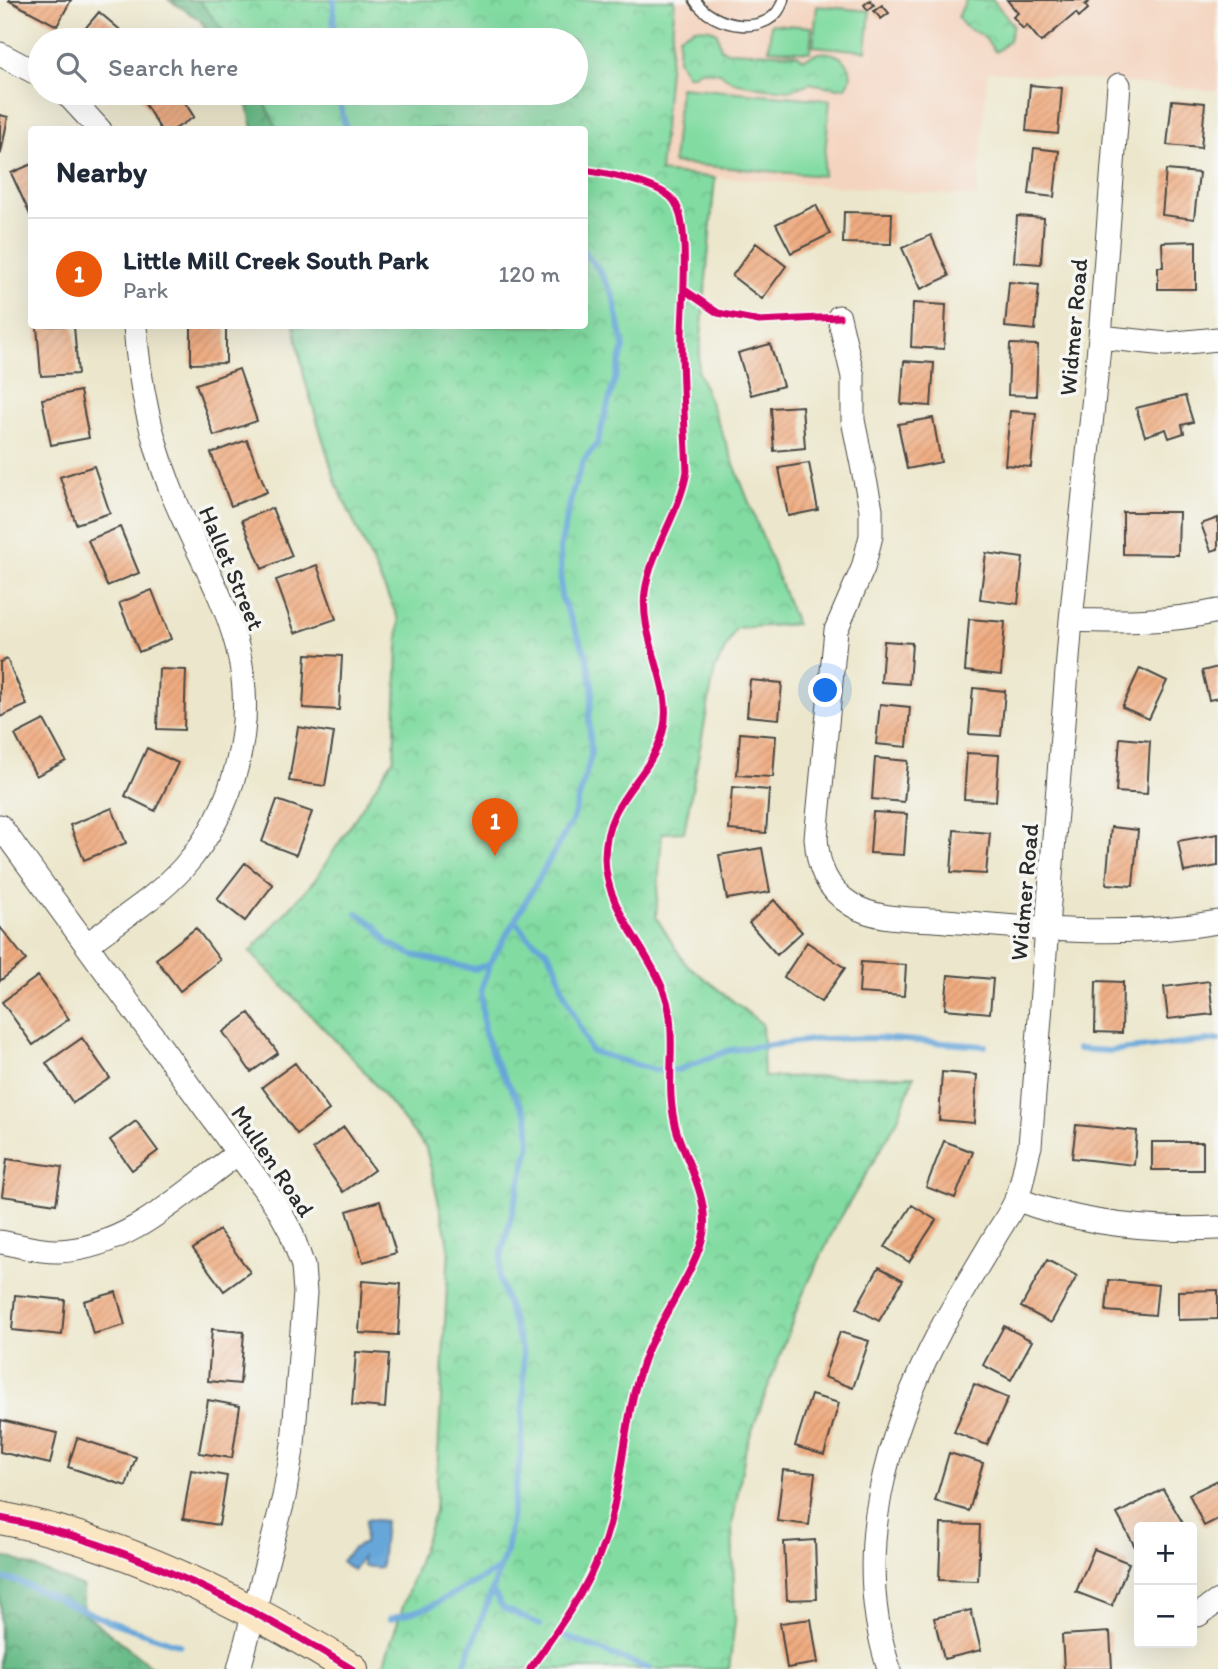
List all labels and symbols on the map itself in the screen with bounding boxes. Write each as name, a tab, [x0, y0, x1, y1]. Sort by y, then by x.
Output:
street label: Widmer Road	[1053, 257, 1093, 397]
street label: Hallet Street	[193, 502, 271, 634]
your location	[808, 673, 842, 707]
pin: 1	[472, 798, 518, 856]
street label: Widmer Road	[1004, 822, 1044, 962]
street label: Mullen Road	[225, 1100, 321, 1222]

